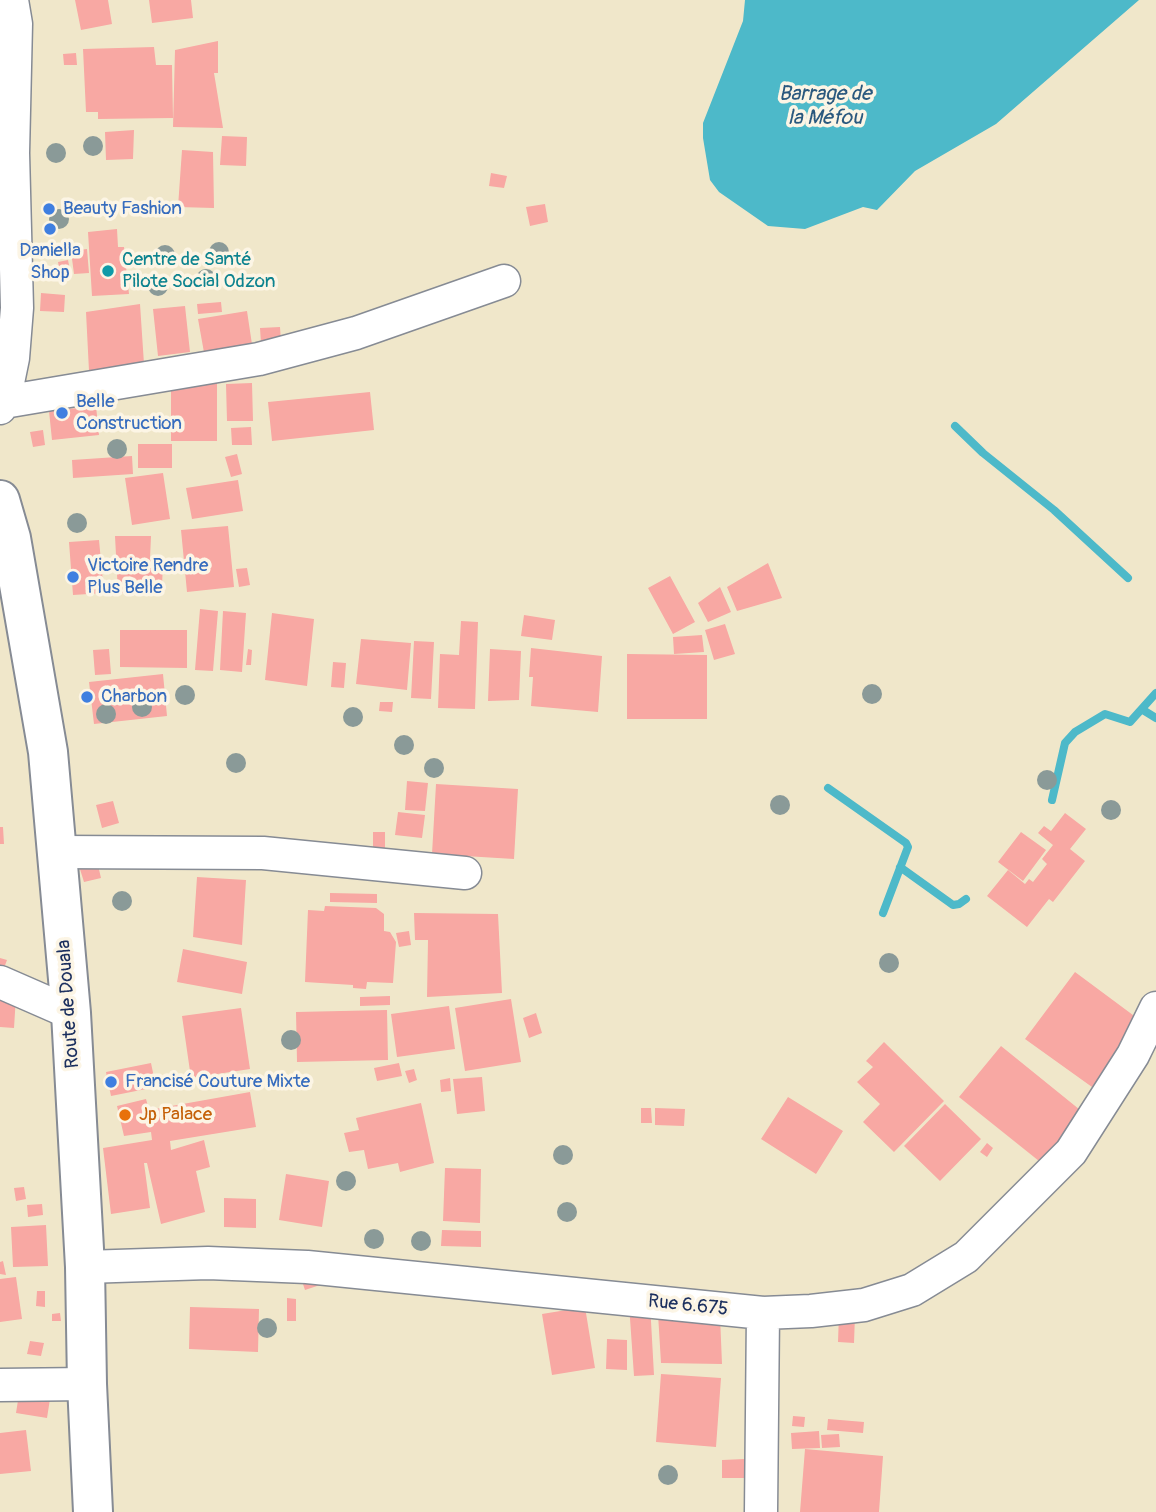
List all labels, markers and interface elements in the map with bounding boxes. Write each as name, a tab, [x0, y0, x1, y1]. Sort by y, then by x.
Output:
water label: Barrage de la Méfou	[779, 82, 871, 132]
place label: Beauty Fashion	[63, 198, 182, 220]
marker: Beauty Fashion	[41, 201, 57, 217]
marker: Daniella Shop	[42, 221, 58, 237]
place label: Daniella Shop	[19, 240, 81, 284]
place label: Centre de Santé Pilote Social Odzon	[122, 249, 276, 293]
marker: Centre de Santé Pilote Social Odzon	[100, 263, 116, 279]
place label: Belle Construction	[76, 391, 182, 435]
marker: Belle Construction	[54, 405, 70, 421]
place label: Victoire Rendre Plus Belle	[87, 555, 208, 599]
marker: Victoire Rendre Plus Belle	[65, 569, 81, 585]
place label: Charbon	[101, 686, 167, 708]
marker: Charbon	[79, 689, 95, 705]
street label: Route de Douala	[53, 939, 85, 1069]
place label: Francisé Couture Mixte	[125, 1071, 310, 1093]
marker: Francisé Couture Mixte	[103, 1074, 119, 1090]
place label: Jp Palace	[139, 1104, 212, 1126]
marker: Jp Palace	[117, 1107, 133, 1123]
street label: Rue 6.675	[647, 1290, 729, 1322]

